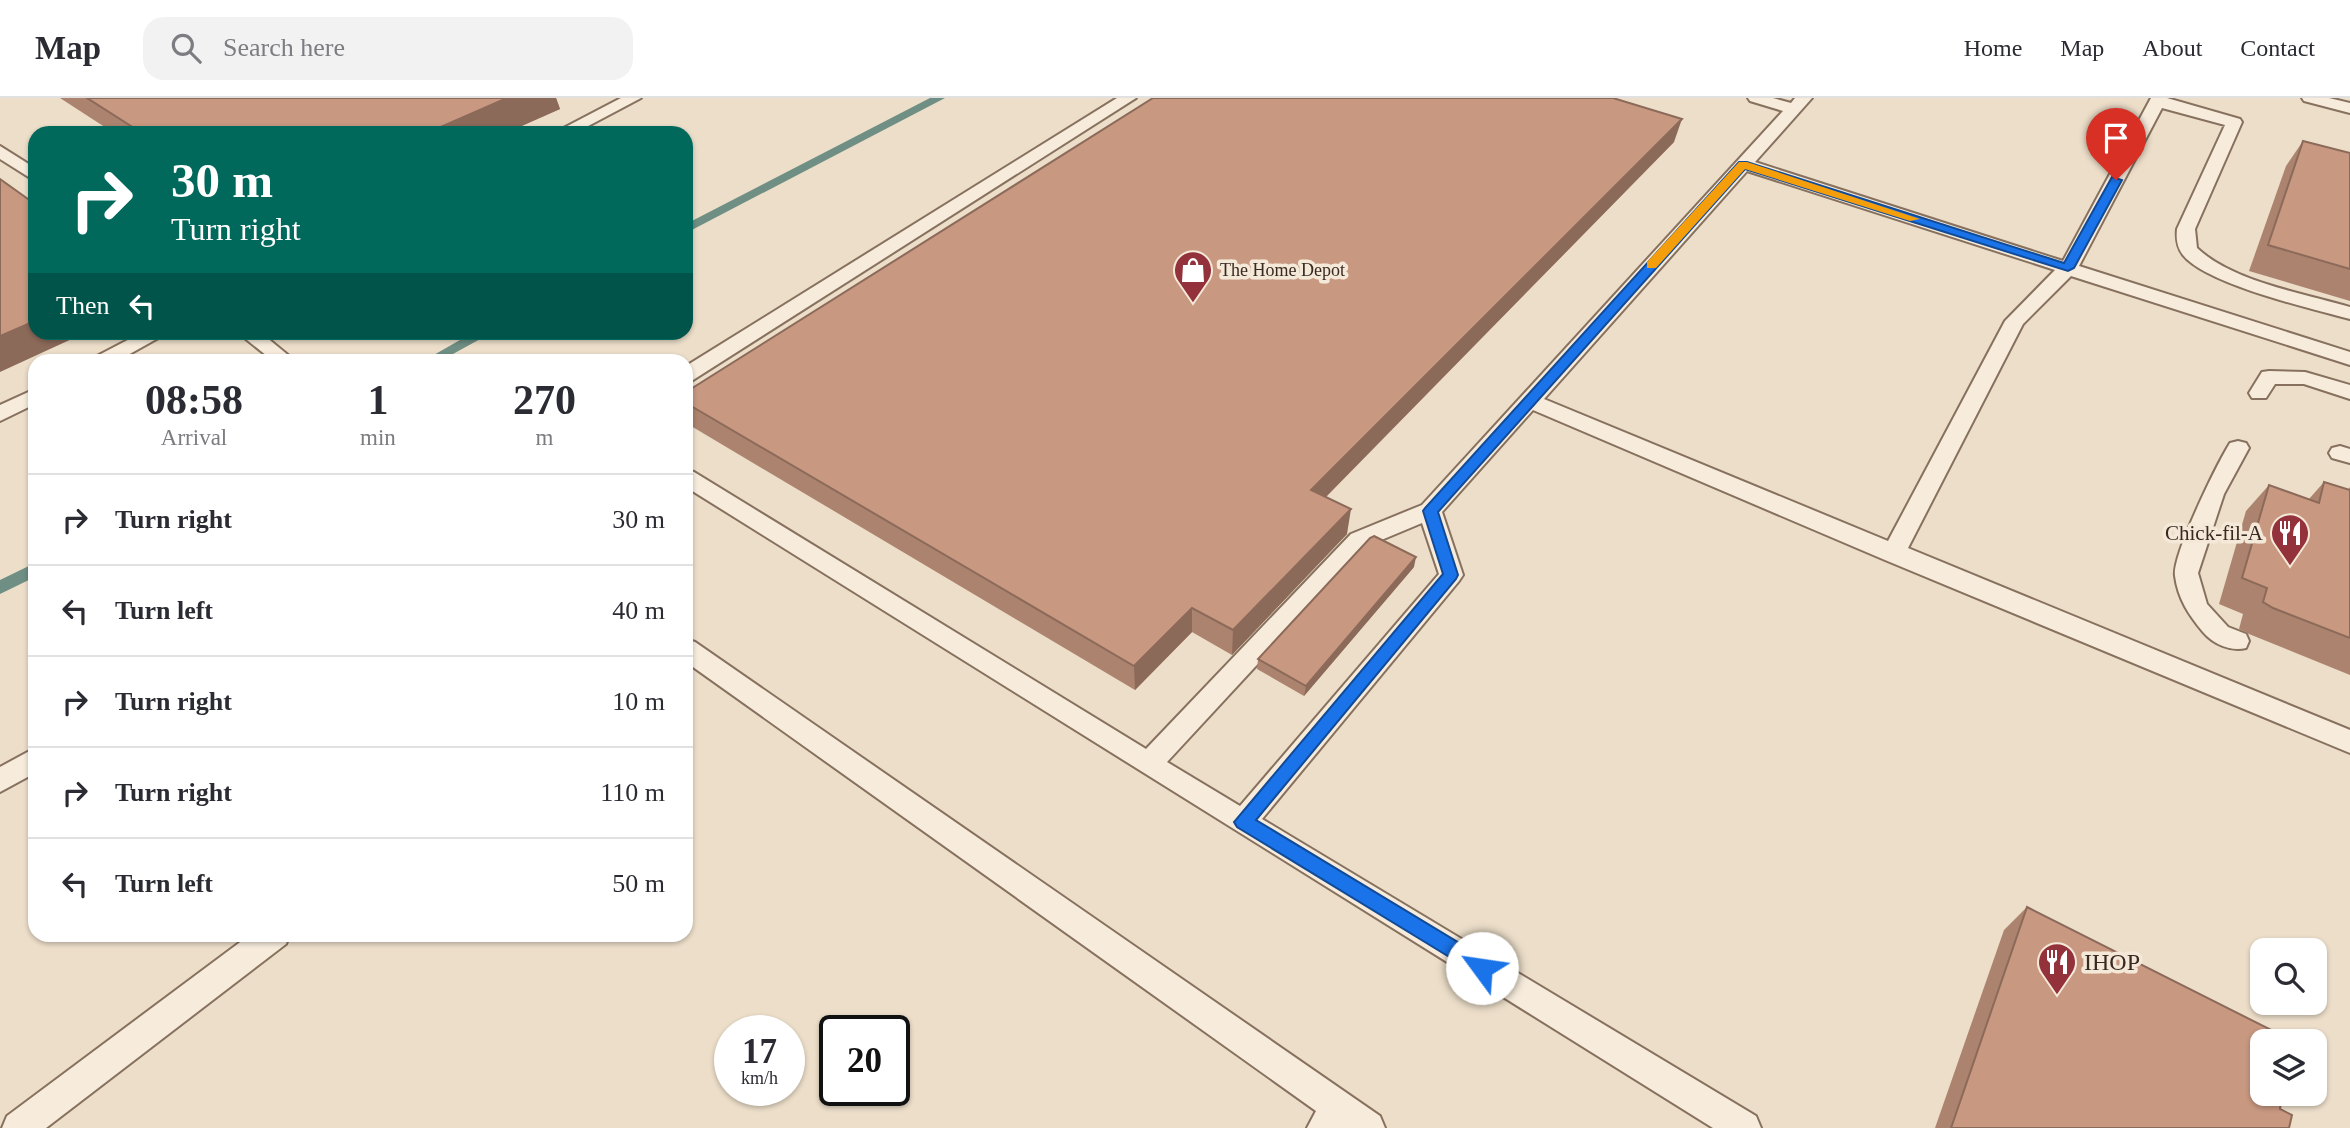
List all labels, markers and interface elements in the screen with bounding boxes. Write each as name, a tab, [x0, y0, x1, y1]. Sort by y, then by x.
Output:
search box	[143, 17, 633, 80]
icon: search	[167, 29, 205, 67]
text: Map	[35, 30, 101, 66]
text: Search here	[223, 33, 345, 62]
text: Home	[1964, 35, 2022, 61]
text: Map	[2060, 35, 2104, 61]
text: About	[2142, 35, 2202, 61]
text: Contact	[2240, 35, 2315, 61]
pin	[2086, 108, 2146, 180]
icon: arrive	[2097, 119, 2135, 157]
text: 30 m	[171, 153, 273, 208]
icon: right	[56, 154, 147, 245]
text: Turn right	[171, 211, 301, 247]
shop icon: The Home Depot	[1172, 249, 1214, 304]
place label: The Home Depot	[1220, 260, 1345, 280]
icon: left	[123, 287, 161, 325]
text: Then	[56, 291, 109, 320]
text: 08:58	[145, 377, 243, 423]
text: 1	[367, 377, 388, 423]
text: 270	[513, 377, 576, 423]
text: Arrival	[161, 425, 227, 450]
text: min	[360, 425, 396, 450]
text: m	[535, 425, 553, 450]
icon: right	[56, 501, 94, 539]
text: Turn right	[115, 505, 232, 534]
text: 30 m	[612, 505, 665, 534]
restaurant icon: Chick-fil-A	[2269, 512, 2311, 567]
place label: Chick-fil-A	[2165, 521, 2264, 545]
icon: left	[56, 592, 94, 630]
text: Turn left	[115, 596, 213, 625]
text: 40 m	[612, 596, 665, 625]
icon: right	[56, 683, 94, 721]
text: Turn right	[115, 687, 232, 716]
text: 10 m	[612, 687, 665, 716]
icon: right	[56, 774, 94, 812]
text: Turn right	[115, 778, 232, 807]
text: 110 m	[600, 778, 665, 807]
icon: left	[56, 865, 94, 903]
text: Turn left	[115, 869, 213, 898]
text: 50 m	[612, 869, 665, 898]
position arrow	[1445, 931, 1519, 1005]
map controls	[2250, 938, 2327, 1106]
button: search	[2250, 938, 2327, 1015]
restaurant icon: IHOP	[2036, 941, 2078, 996]
place label: IHOP	[2084, 949, 2140, 975]
speed limit sign: 20	[819, 1015, 910, 1106]
button: layers	[2250, 1029, 2327, 1106]
text: 17	[742, 1032, 777, 1071]
text: km/h	[741, 1068, 778, 1088]

